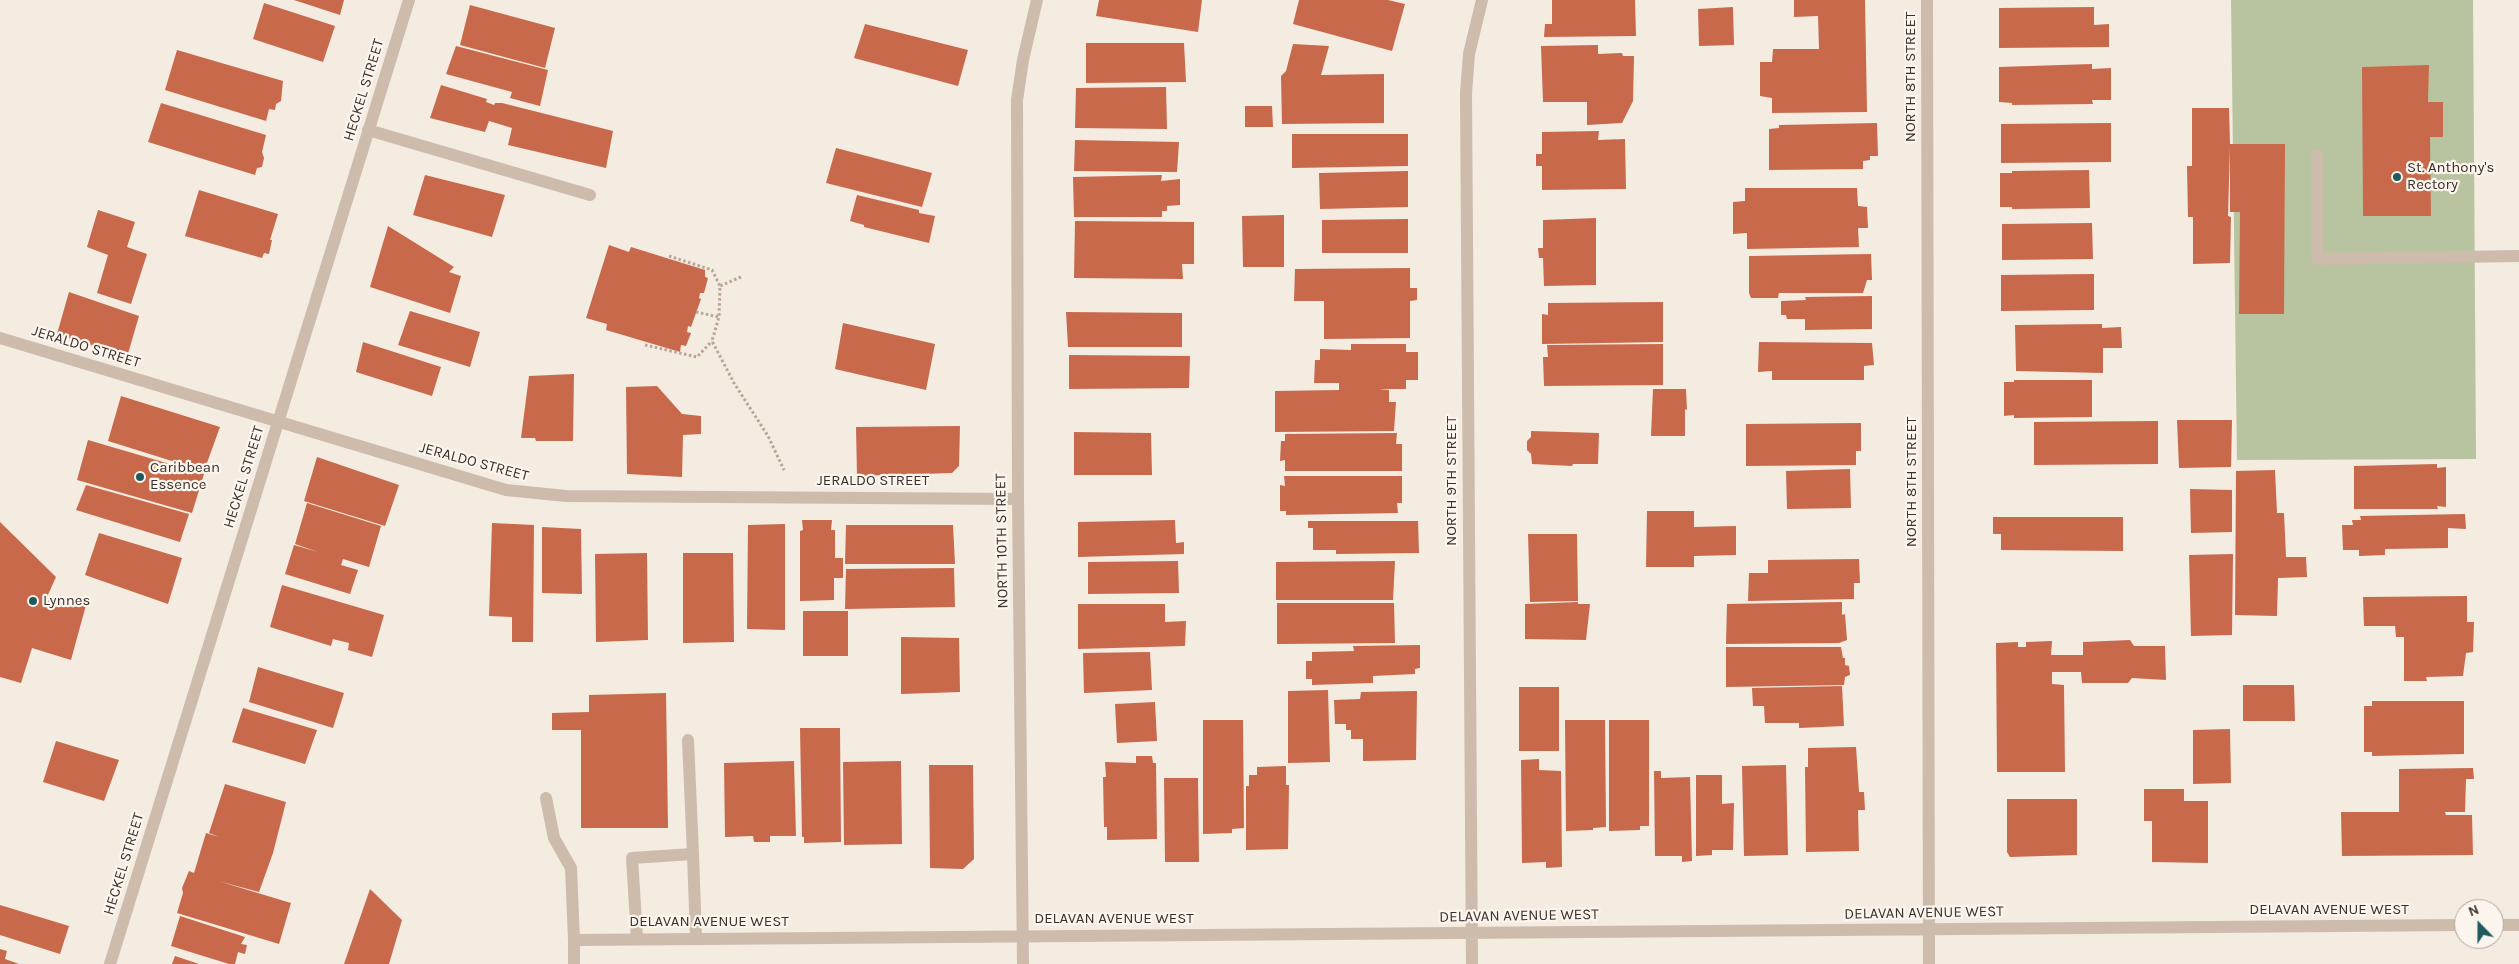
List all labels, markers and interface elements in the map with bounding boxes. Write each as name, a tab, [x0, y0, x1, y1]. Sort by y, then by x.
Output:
street label: NORTH 8TH STREET	[1902, 12, 1920, 142]
street label: HECKEL STREET	[340, 37, 388, 143]
place label: St. Anthony's Rectory	[2407, 159, 2494, 194]
marker: St. Anthony's Rectory	[2391, 171, 2403, 183]
street label: JERALDO STREET	[30, 322, 142, 372]
street label: NORTH 9TH STREET	[1443, 416, 1461, 546]
street label: NORTH 8TH STREET	[1903, 417, 1921, 547]
street label: HECKEL STREET	[220, 424, 268, 530]
street label: JERALDO STREET	[417, 439, 531, 485]
place label: Caribbean Essence	[150, 459, 220, 494]
marker: Caribbean Essence	[134, 471, 146, 483]
street label: JERALDO STREET	[817, 472, 929, 490]
street label: NORTH 10TH STREET	[992, 473, 1012, 609]
place label: Lynnes	[43, 592, 90, 610]
marker: Lynnes	[27, 595, 39, 607]
street label: HECKEL STREET	[100, 811, 148, 917]
north arrow	[2454, 899, 2504, 949]
street label: DELAVAN AVENUE WEST	[2249, 901, 2409, 919]
text: N	[2466, 901, 2481, 920]
street label: DELAVAN AVENUE WEST	[1844, 903, 2004, 923]
street label: DELAVAN AVENUE WEST	[1439, 906, 1599, 926]
street label: DELAVAN AVENUE WEST	[1034, 910, 1194, 928]
street label: DELAVAN AVENUE WEST	[629, 913, 789, 931]

